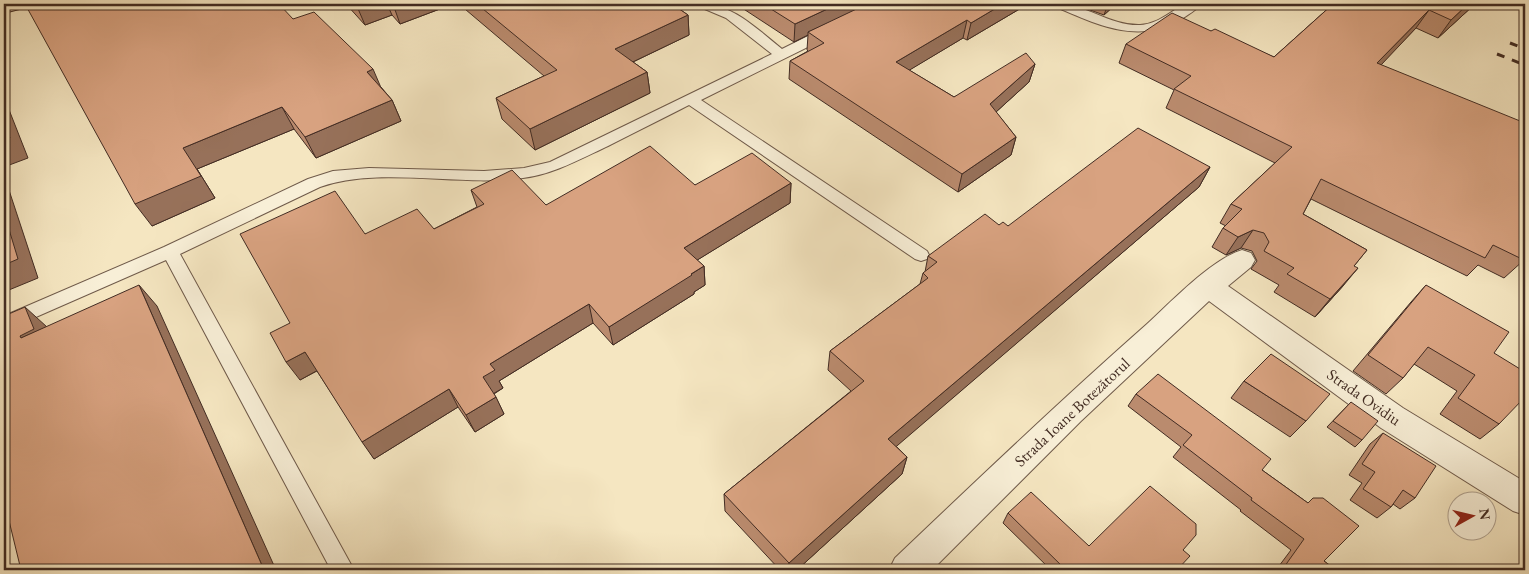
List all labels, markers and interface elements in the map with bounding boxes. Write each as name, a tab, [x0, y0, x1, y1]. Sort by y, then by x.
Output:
street label: Strada Ioane Botezătorul	[1010, 353, 1134, 471]
street label: Strada Ovidiu	[1323, 364, 1405, 430]
north arrow	[1446, 492, 1496, 542]
text: N	[1475, 507, 1495, 522]

